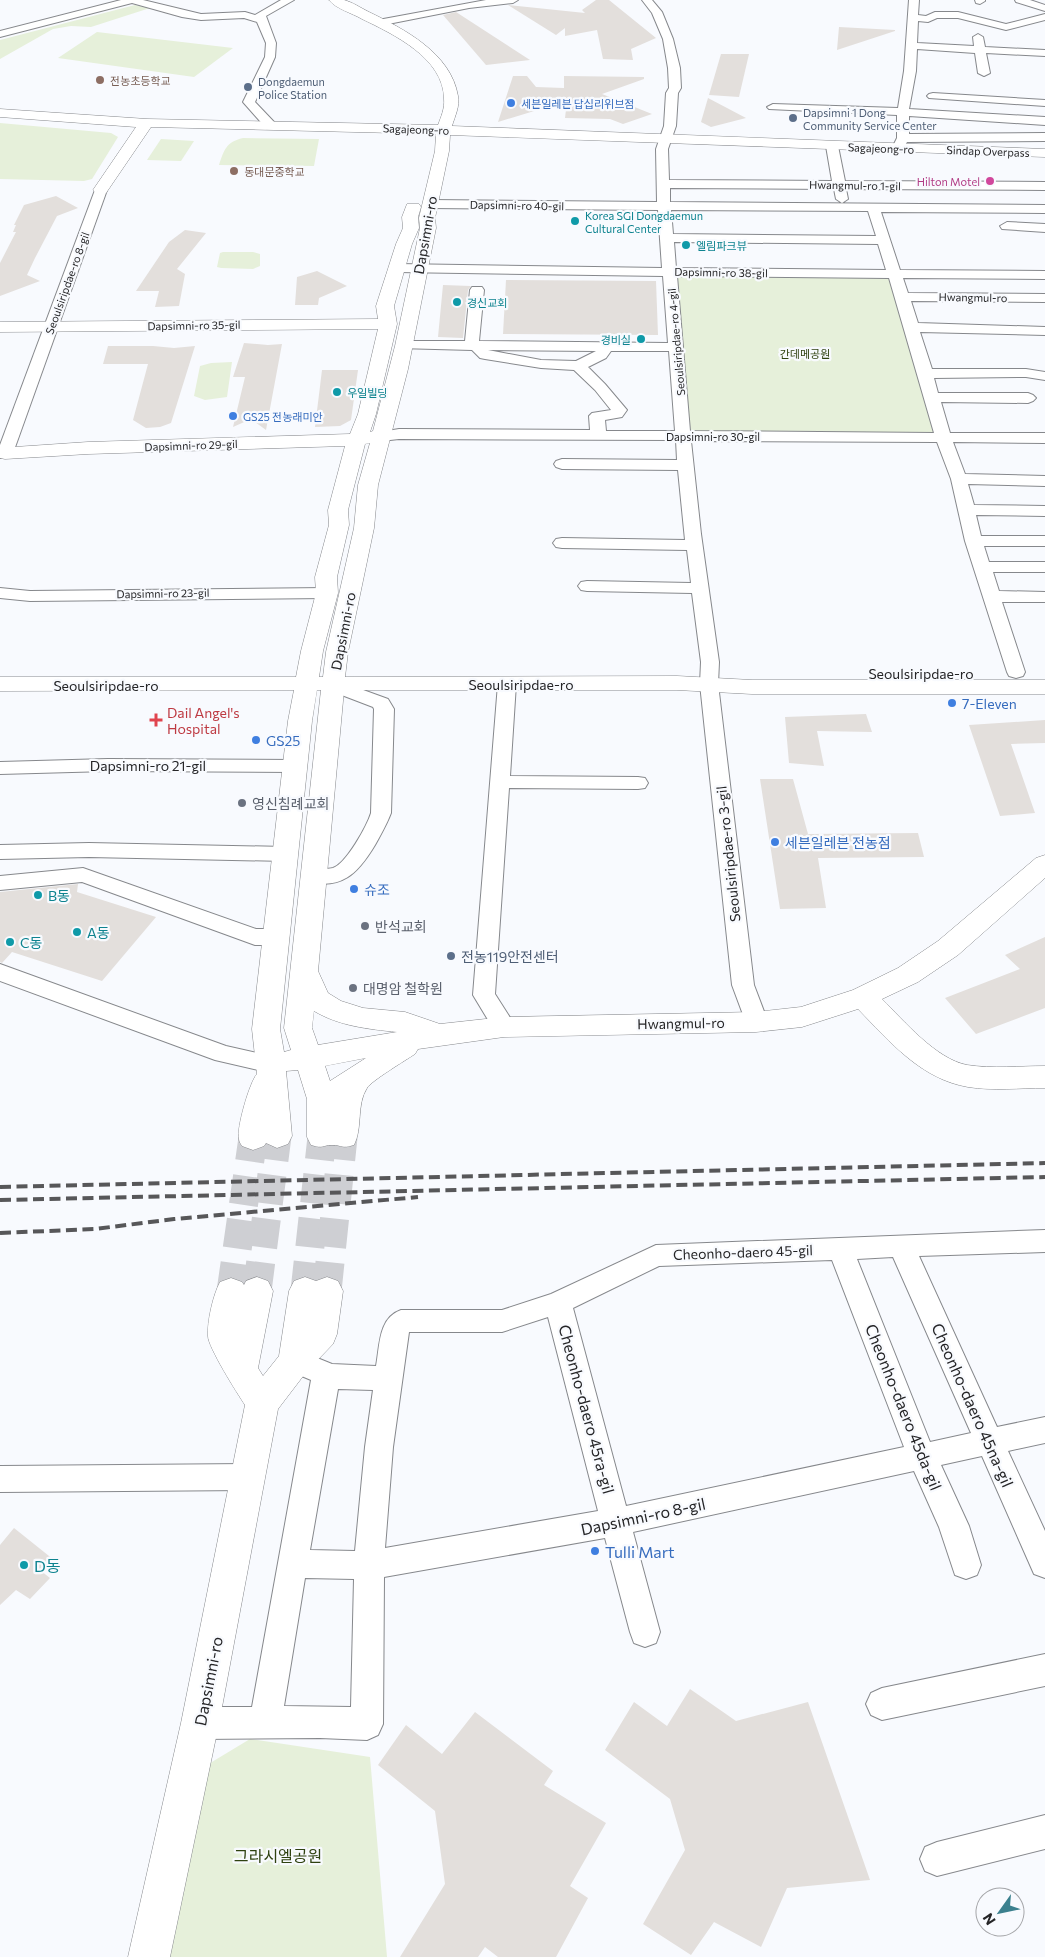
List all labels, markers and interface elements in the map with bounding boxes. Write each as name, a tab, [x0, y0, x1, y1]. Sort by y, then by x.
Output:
marker: 전농초등학교	[94, 74, 106, 86]
place label: 전농초등학교	[110, 74, 171, 87]
place label: Dongdaemun Police Station	[258, 75, 327, 101]
marker: Dongdaemun Police Station	[242, 81, 254, 93]
marker: 세븐일레븐 답십리위브점	[505, 97, 517, 109]
place label: 세븐일레븐 답십리위브점	[521, 97, 634, 110]
place label: Dapsimni 1 Dong Community Service Center	[803, 106, 937, 132]
marker: Dapsimni 1 Dong Community Service Center	[787, 112, 799, 124]
street label: Sagajeong-ro	[383, 121, 450, 137]
street label: Sagajeong-ro	[848, 140, 915, 156]
street label: Sindap Overpass	[946, 143, 1030, 159]
marker: 동대문중학교	[228, 165, 240, 177]
place label: 동대문중학교	[244, 165, 305, 178]
place label: Hilton Motel	[917, 175, 980, 188]
marker: Hilton Motel	[984, 175, 996, 187]
street label: Hwangmul-ro 1-gil	[809, 178, 901, 192]
street label: Dapsimni-ro	[410, 195, 440, 275]
street label: Dapsimni-ro 40-gil	[470, 198, 564, 212]
place label: Korea SGI Dongdaemun Cultural Center	[585, 209, 703, 235]
marker: Korea SGI Dongdaemun Cultural Center	[569, 215, 581, 227]
street label: Seoulsiripdae-ro 8-gil	[42, 230, 92, 336]
marker: 엘림파크뷰	[680, 239, 692, 251]
place label: 엘림파크뷰	[696, 239, 747, 252]
street label: Dapsimni-ro 38-gil	[674, 265, 768, 279]
street label: Seoulsiripdae-ro 4-gil	[665, 288, 687, 396]
street label: Hwangmul-ro	[938, 290, 1008, 304]
marker: 경신교회	[451, 296, 463, 308]
place label: 경신교회	[467, 296, 507, 309]
street label: Dapsimni-ro 35-gil	[147, 318, 241, 332]
place label: 경비실	[601, 333, 631, 346]
marker: 경비실	[635, 333, 647, 345]
park label: 간데메공원	[780, 347, 830, 360]
marker: 우일빌딩	[331, 386, 343, 398]
place label: 우일빌딩	[347, 386, 387, 399]
marker: GS25 전농래미안	[227, 410, 239, 422]
place label: GS25 전농래미안	[243, 410, 323, 423]
street label: Dapsimni-ro 30-gil	[666, 430, 760, 443]
street label: Dapsimni-ro 29-gil	[144, 437, 238, 453]
street label: Dapsimni-ro 23-gil	[116, 586, 210, 600]
street label: Dapsimni-ro	[327, 590, 359, 672]
street label: Seoulsiripdae-ro	[868, 665, 974, 682]
street label: Seoulsiripdae-ro	[468, 676, 574, 693]
street label: Seoulsiripdae-ro	[53, 677, 159, 694]
place label: 7-Eleven	[962, 695, 1017, 712]
marker: 7-Eleven	[946, 697, 958, 709]
place label: Dail Angel's Hospital	[167, 704, 240, 737]
marker: Dail Angel's Hospital	[149, 713, 163, 727]
place label: GS25	[266, 732, 300, 749]
marker: GS25	[250, 734, 262, 746]
street label: Dapsimni-ro 21-gil	[90, 757, 206, 774]
street label: Seoulsiripdae-ro 3-gil	[712, 785, 744, 923]
place label: 영신침례교회	[252, 795, 329, 812]
marker: 영신침례교회	[236, 797, 248, 809]
place label: 세븐일레븐 전농점	[785, 834, 891, 851]
marker: 세븐일레븐 전농점	[769, 836, 781, 848]
place label: 슈조	[364, 881, 390, 898]
marker: 슈조	[348, 883, 360, 895]
place label: B동	[48, 887, 70, 904]
marker: B동	[32, 889, 44, 901]
place label: 반석교회	[375, 918, 427, 935]
marker: 반석교회	[359, 920, 371, 932]
place label: A동	[87, 924, 110, 941]
marker: A동	[71, 926, 83, 938]
place label: C동	[20, 934, 43, 951]
marker: C동	[4, 936, 16, 948]
place label: 전농119안전센터	[461, 948, 559, 965]
marker: 전농119안전센터	[445, 950, 457, 962]
place label: 대명암 철학원	[363, 980, 443, 997]
marker: 대명암 철학원	[347, 982, 359, 994]
street label: Hwangmul-ro	[637, 1014, 725, 1032]
street label: Cheonho-daero 45-gil	[673, 1241, 813, 1263]
street label: Cheonho-daero 45na-gil	[928, 1320, 1018, 1490]
street label: Cheonho-daero 45da-gil	[862, 1321, 946, 1493]
street label: Cheonho-daero 45ra-gil	[555, 1322, 619, 1496]
street label: Dapsimni-ro 8-gil	[579, 1494, 707, 1538]
place label: Tulli Mart	[605, 1542, 675, 1561]
marker: Tulli Mart	[589, 1545, 601, 1557]
place label: D동	[34, 1556, 61, 1575]
marker: D동	[18, 1559, 30, 1571]
street label: Dapsimni-ro	[190, 1635, 226, 1727]
park label: 그라시엘공원	[234, 1846, 322, 1865]
north arrow	[975, 1887, 1025, 1937]
text: N	[979, 1910, 999, 1928]

